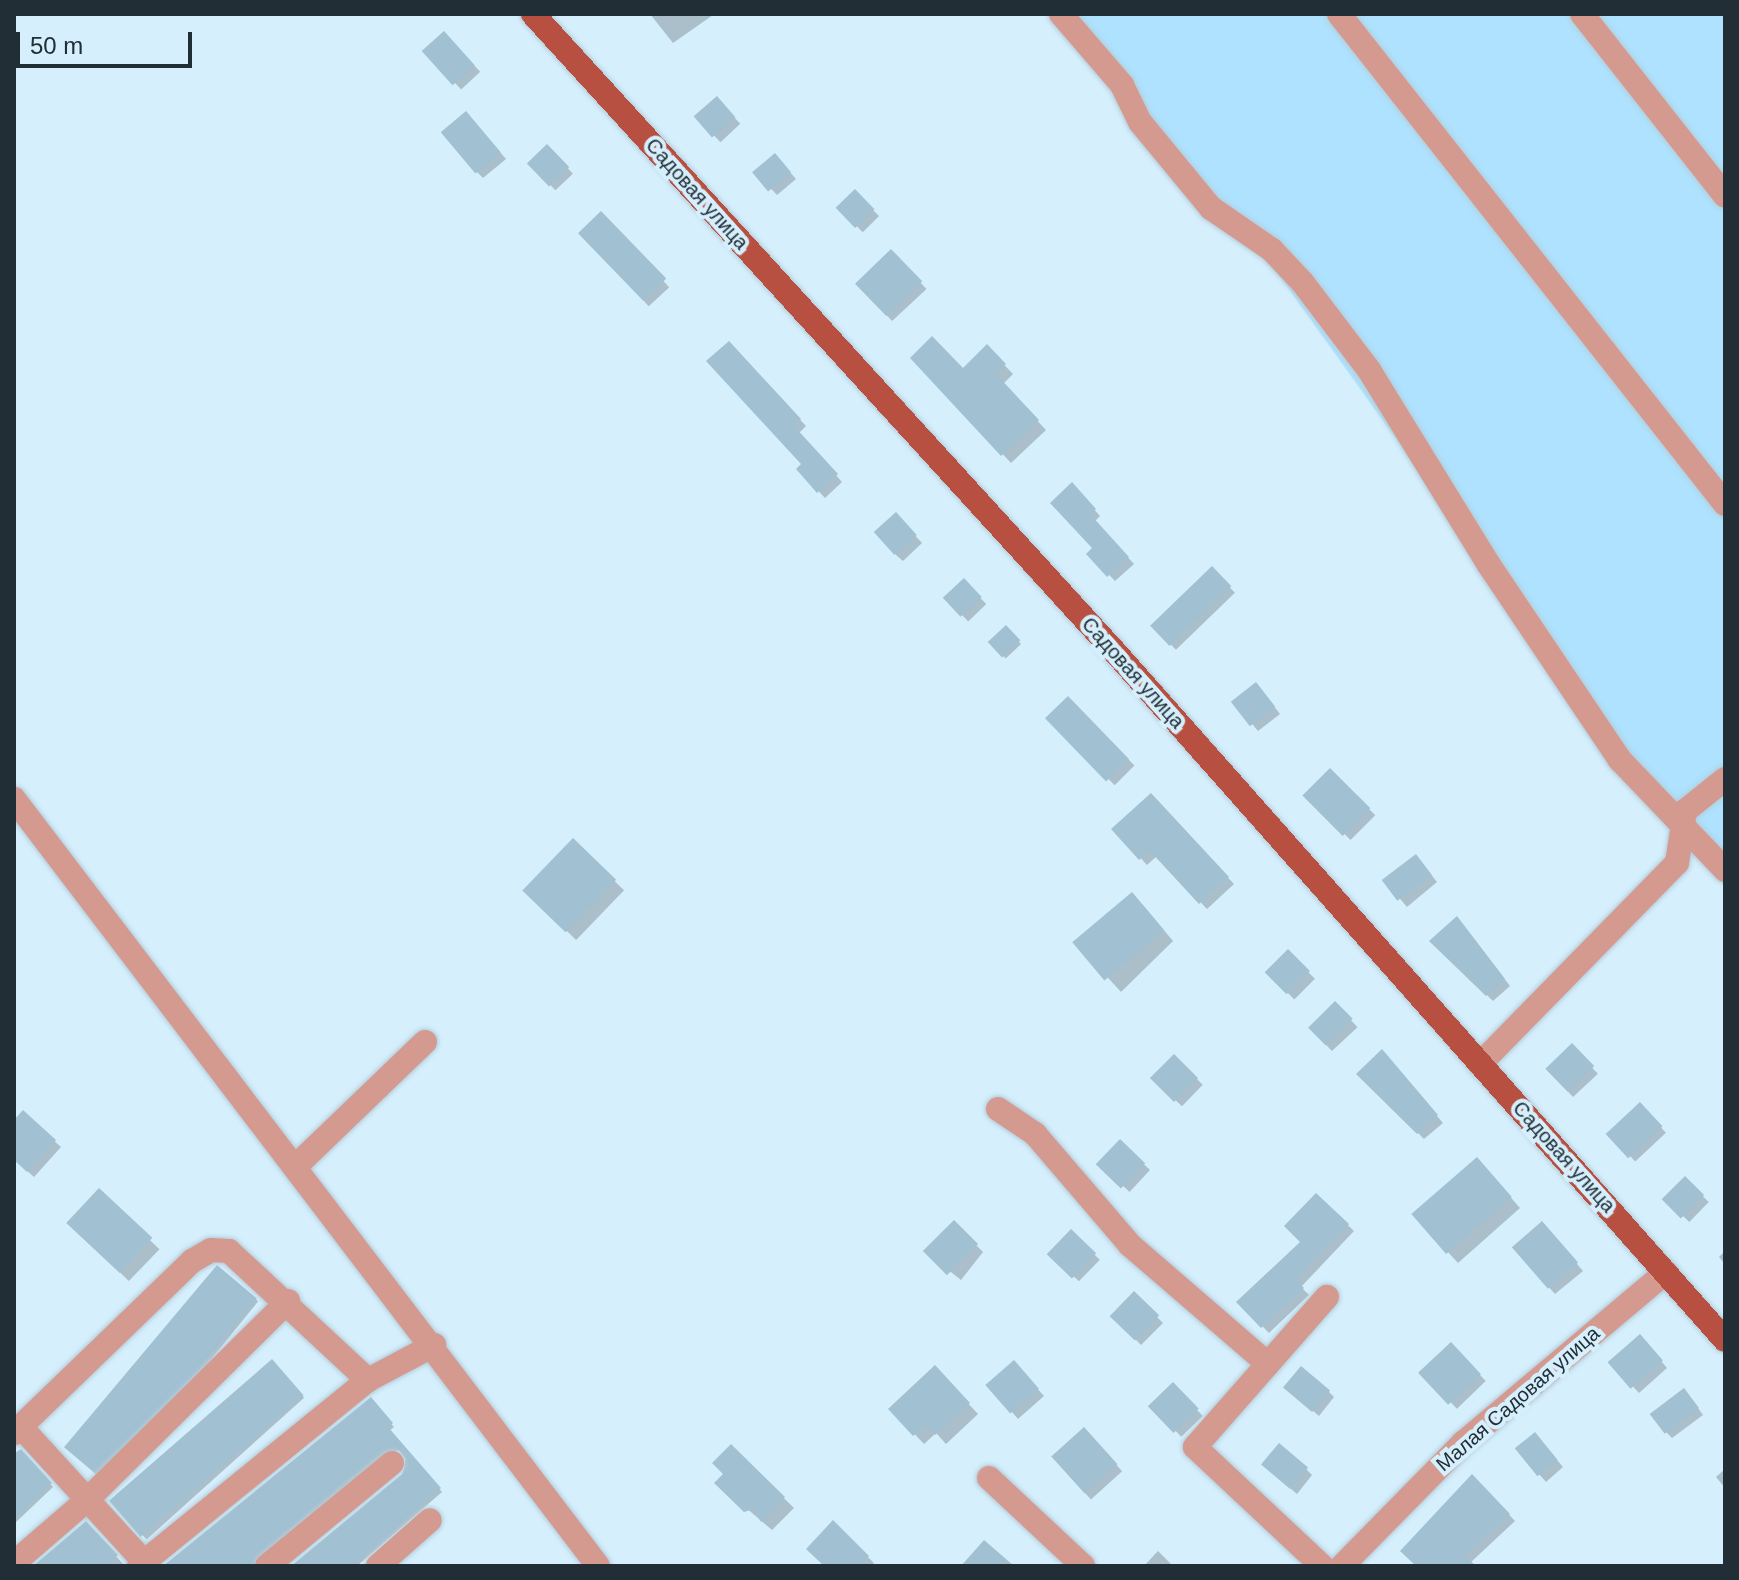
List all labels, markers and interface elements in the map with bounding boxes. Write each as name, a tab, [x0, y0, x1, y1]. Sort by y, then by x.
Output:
scale bar	[20, 16, 196, 66]
text: 50 m	[30, 32, 83, 59]
street label: Садовая улица	[641, 133, 753, 255]
street label: Садовая улица	[1077, 612, 1189, 734]
street label: Садовая улица	[1508, 1096, 1620, 1218]
street label: Малая Садовая улица	[1431, 1321, 1605, 1477]

